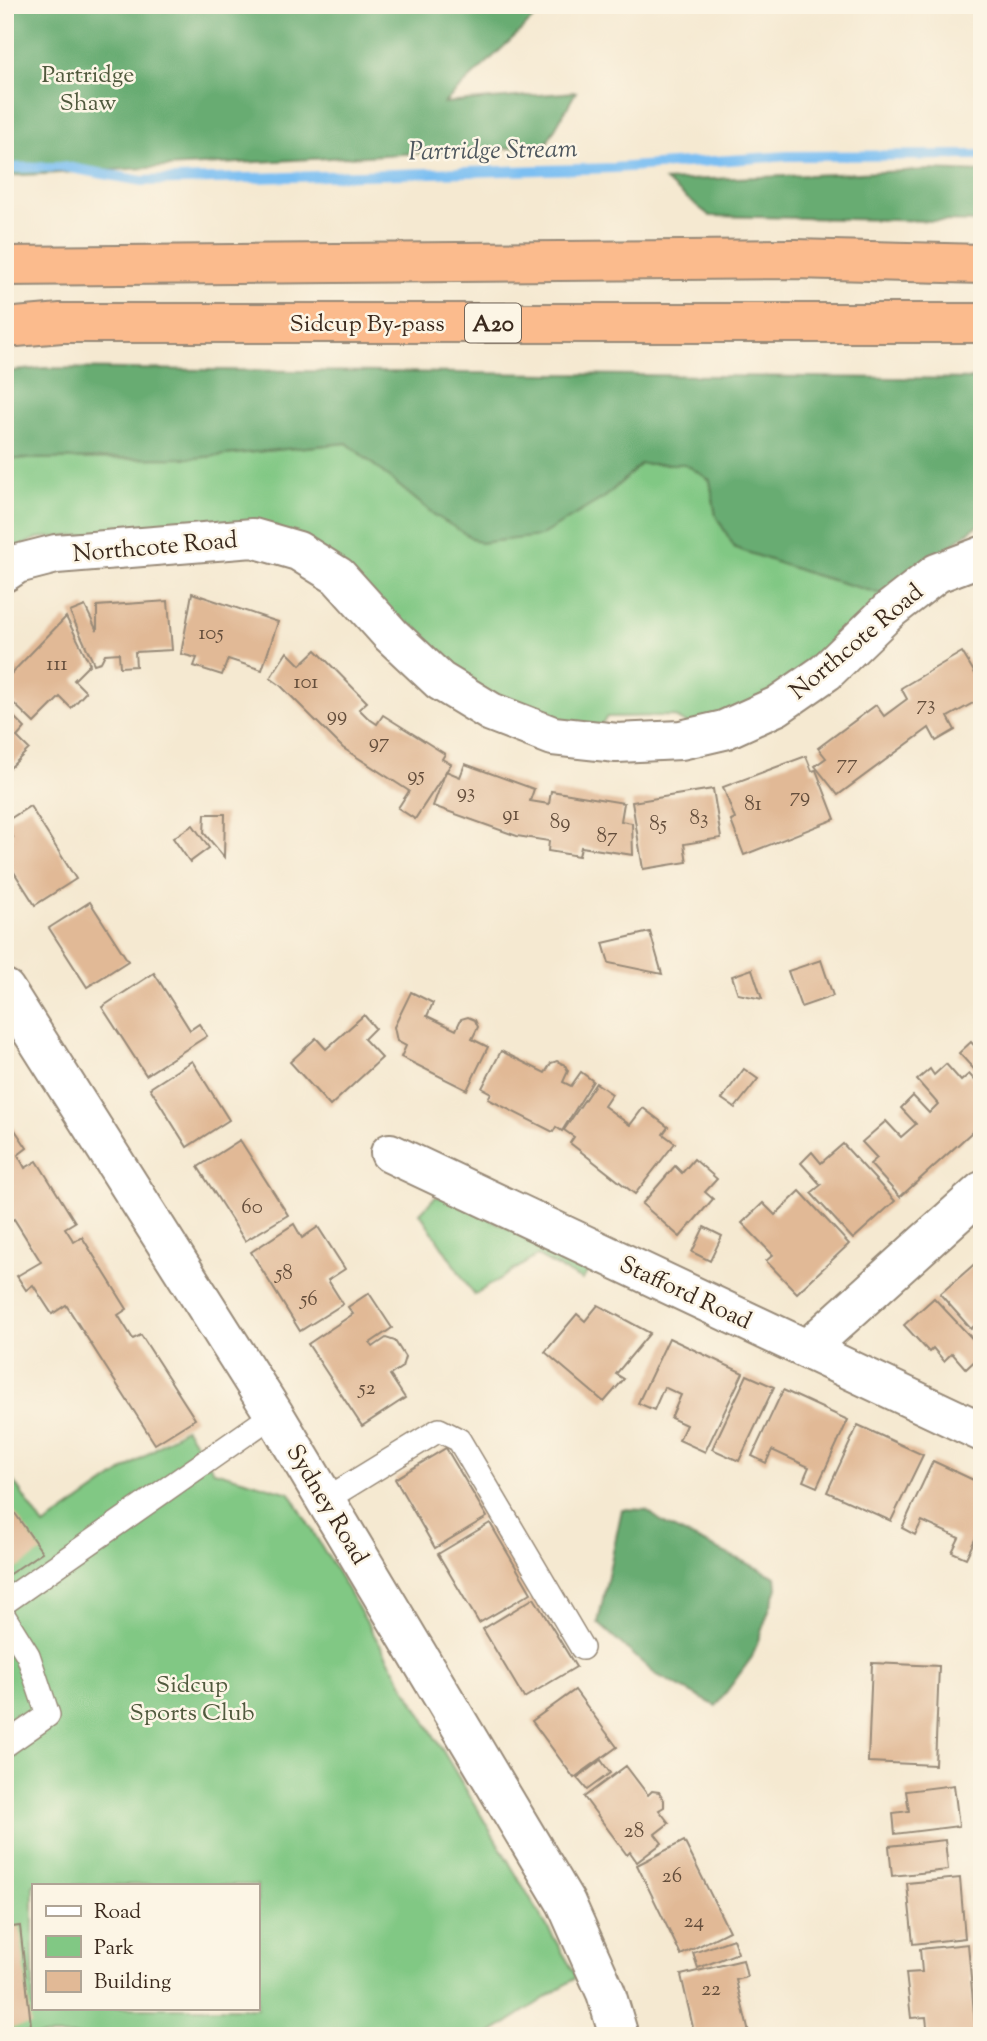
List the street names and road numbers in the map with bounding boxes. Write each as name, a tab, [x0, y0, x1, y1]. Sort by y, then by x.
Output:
road number: A20	[465, 304, 521, 342]
street label: Sidcup By-pass	[289, 308, 445, 342]
street label: Northcote Road	[71, 524, 239, 572]
street label: Northcote Road	[783, 576, 932, 709]
street label: Stafford Road	[613, 1248, 757, 1339]
street label: Sydney Road	[277, 1438, 376, 1572]

